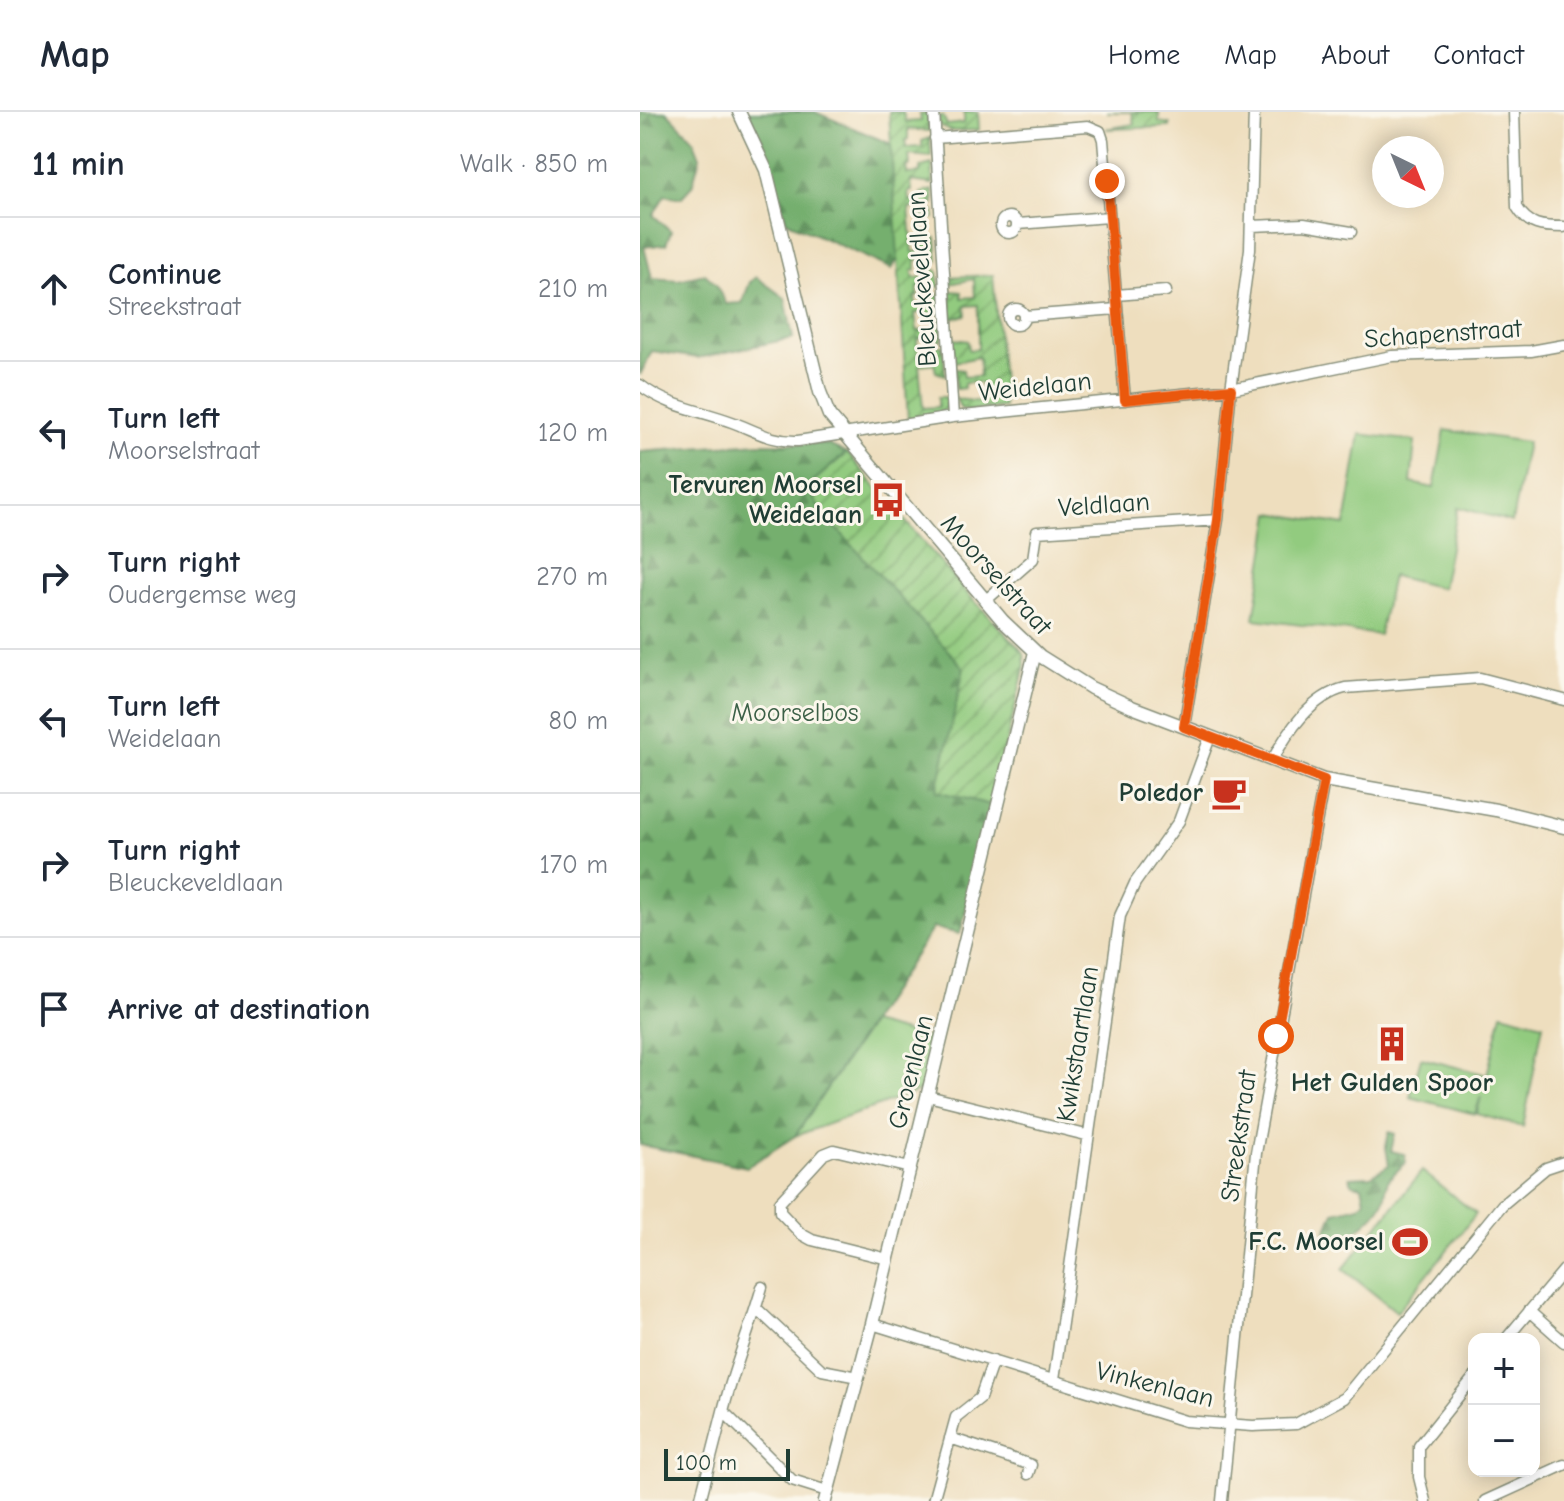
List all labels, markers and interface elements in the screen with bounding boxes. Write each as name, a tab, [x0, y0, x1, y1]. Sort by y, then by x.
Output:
text: Map	[40, 33, 110, 77]
text: Home	[1108, 39, 1180, 71]
text: Map	[1224, 39, 1277, 71]
text: About	[1321, 39, 1389, 71]
text: Contact	[1433, 39, 1524, 71]
north arrow	[1372, 136, 1444, 208]
text: 11 min	[32, 144, 125, 184]
text: Walk · 850 m	[460, 149, 608, 179]
route end	[1089, 163, 1125, 199]
street label: Bleuckeveldlaan	[901, 190, 943, 368]
text: Continue	[108, 257, 222, 292]
icon: ahead	[32, 267, 76, 311]
text: 210 m	[538, 274, 608, 304]
text: Streekstraat	[108, 292, 241, 322]
street label: Schapenstraat	[1363, 313, 1524, 354]
street label: Weidelaan	[977, 366, 1093, 408]
text: Turn left	[108, 401, 220, 436]
icon: left	[32, 411, 76, 455]
text: 120 m	[538, 418, 608, 448]
text: Moorselstraat	[108, 436, 259, 466]
place label: Tervuren Moorsel Weidelaan	[669, 470, 862, 530]
bus stop icon: Tervuren Moorsel Weidelaan	[869, 481, 907, 519]
street label: Veldlaan	[1057, 487, 1151, 523]
street label: Moorselstraat	[934, 509, 1059, 642]
text: Turn right	[108, 545, 240, 580]
icon: right	[32, 555, 76, 599]
text: 270 m	[536, 562, 608, 592]
text: Oudergemse weg	[108, 580, 297, 610]
text: Turn left	[108, 689, 220, 724]
park label: Moorselbos	[731, 698, 859, 728]
icon: left	[32, 699, 76, 743]
text: 80 m	[549, 706, 608, 736]
text: Weidelaan	[108, 724, 221, 754]
cafe icon: Poledor	[1210, 774, 1248, 812]
place label: Poledor	[1119, 778, 1204, 808]
text: Turn right	[108, 833, 240, 868]
icon: right	[32, 843, 76, 887]
text: 170 m	[539, 850, 608, 880]
text: Bleuckeveldlaan	[108, 868, 283, 898]
street label: Kwikstaartlaan	[1051, 964, 1105, 1124]
icon: arrive	[32, 987, 76, 1031]
text: Arrive at destination	[108, 992, 370, 1027]
street label: Groenlaan	[882, 1012, 940, 1132]
route start	[1258, 1018, 1294, 1054]
building icon: Het Gulden Spoor	[1373, 1025, 1411, 1063]
street label: Streekstraat	[1215, 1067, 1263, 1204]
place label: Het Gulden Spoor	[1291, 1068, 1493, 1098]
sports icon: F.C. Moorsel	[1391, 1223, 1429, 1261]
place label: F.C. Moorsel	[1248, 1227, 1384, 1257]
map controls	[1468, 1333, 1540, 1477]
button: +	[1468, 1333, 1540, 1405]
street label: Vinkenlaan	[1093, 1356, 1217, 1414]
button: −	[1468, 1405, 1540, 1477]
scale bar	[664, 1445, 790, 1481]
text: 100 m	[676, 1450, 737, 1476]

